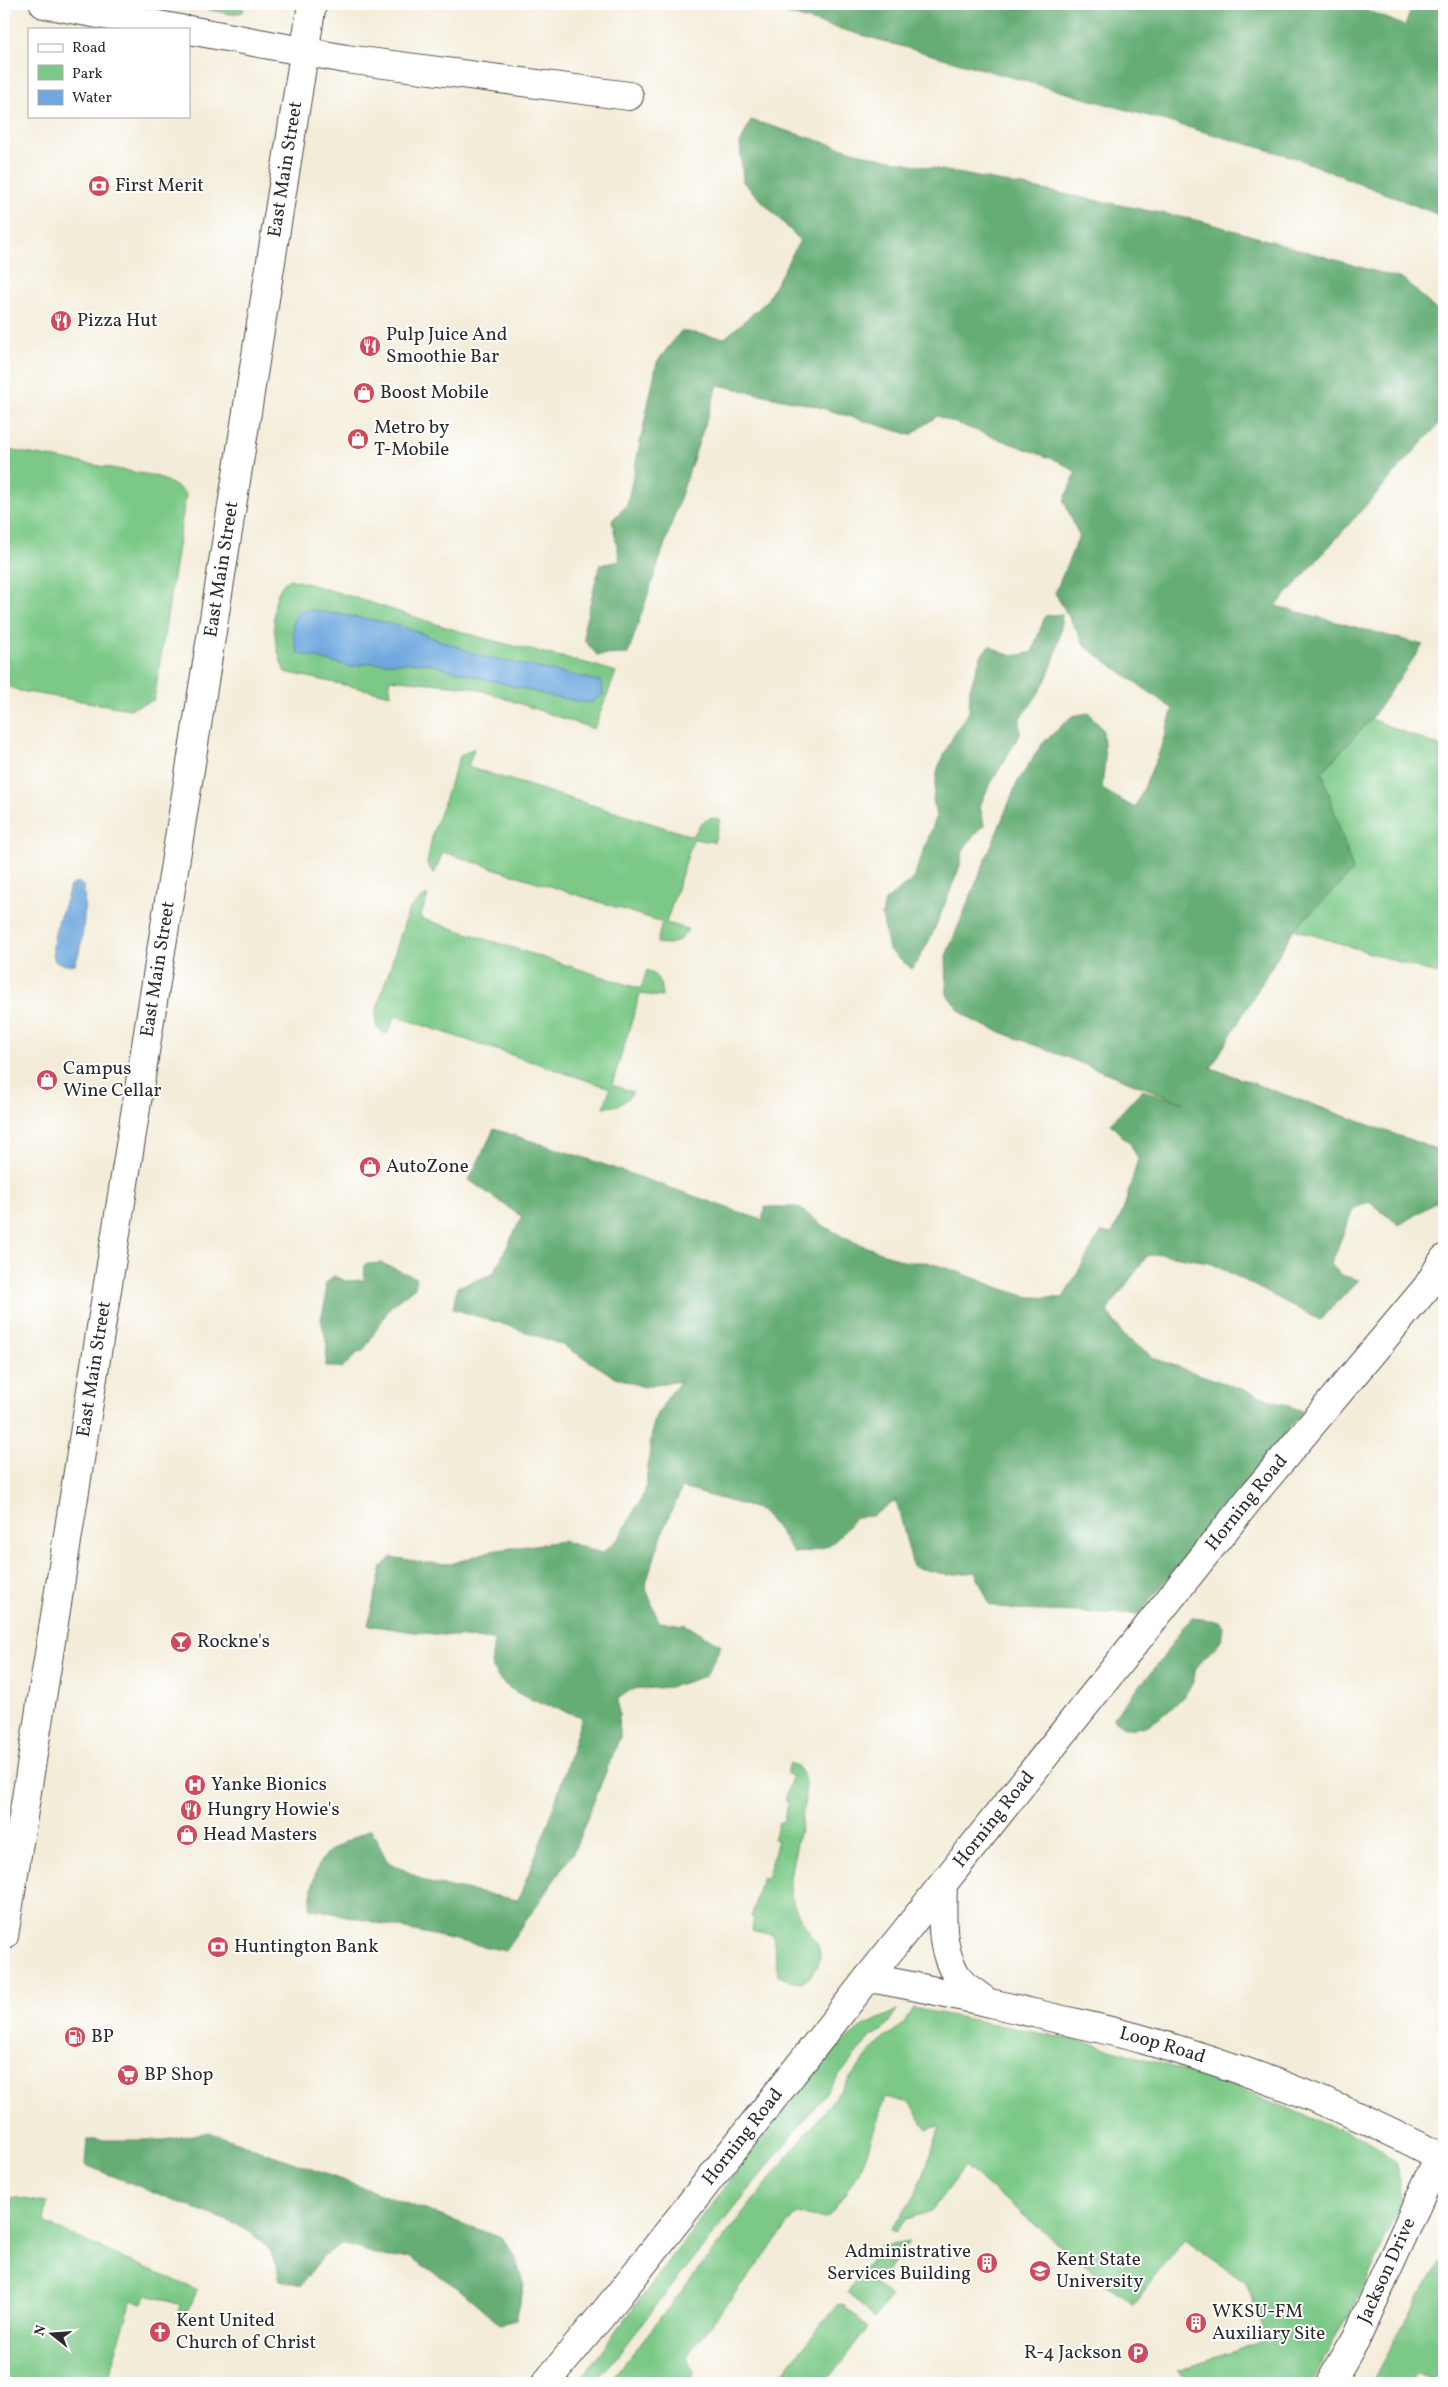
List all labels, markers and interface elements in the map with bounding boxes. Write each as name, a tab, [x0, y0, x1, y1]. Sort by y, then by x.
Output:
legend	[28, 28, 190, 118]
text: Road	[72, 38, 106, 59]
text: Park	[72, 64, 103, 85]
text: Water	[72, 88, 112, 109]
street label: East Main Street	[262, 99, 309, 239]
place label: First Merit	[115, 173, 204, 199]
bank icon: First Merit	[87, 174, 111, 198]
place label: Pizza Hut	[77, 308, 158, 334]
restaurant icon: Pizza Hut	[49, 309, 73, 333]
place label: Pulp Juice And Smoothie Bar	[386, 322, 508, 370]
restaurant icon: Pulp Juice And Smoothie Bar	[358, 334, 382, 358]
place label: Boost Mobile	[380, 380, 489, 406]
shop icon: Boost Mobile	[352, 381, 376, 405]
place label: Metro by T-Mobile	[374, 415, 449, 463]
shop icon: Metro by T-Mobile	[346, 427, 370, 451]
street label: East Main Street	[198, 499, 246, 639]
street label: East Main Street	[134, 899, 182, 1039]
place label: Campus Wine Cellar	[63, 1056, 162, 1104]
shop icon: Campus Wine Cellar	[35, 1068, 59, 1092]
place label: AutoZone	[386, 1154, 469, 1180]
shop icon: AutoZone	[358, 1155, 382, 1179]
street label: East Main Street	[71, 1299, 118, 1439]
street label: Horning Road	[1200, 1449, 1294, 1557]
place label: Rockne's	[197, 1629, 270, 1655]
bar icon: Rockne's	[169, 1630, 193, 1654]
street label: Horning Road	[947, 1766, 1041, 1873]
place label: Yanke Bionics	[211, 1772, 327, 1798]
hospital icon: Yanke Bionics	[183, 1773, 207, 1797]
place label: Hungry Howie's	[207, 1797, 340, 1823]
restaurant icon: Hungry Howie's	[179, 1798, 203, 1822]
place label: Head Masters	[203, 1822, 317, 1848]
shop icon: Head Masters	[175, 1823, 199, 1847]
place label: Huntington Bank	[234, 1934, 379, 1960]
bank icon: Huntington Bank	[206, 1935, 230, 1959]
street label: Loop Road	[1117, 2021, 1209, 2070]
place label: BP	[91, 2024, 114, 2050]
fuel station icon: BP	[63, 2025, 87, 2049]
place label: BP Shop	[144, 2062, 214, 2088]
supermarket icon: BP Shop	[116, 2063, 140, 2087]
street label: Horning Road	[696, 2083, 789, 2191]
street label: Jackson Drive	[1352, 2214, 1422, 2328]
place label: Administrative Services Building	[827, 2239, 971, 2287]
place label: Kent State University	[1056, 2247, 1144, 2295]
building icon: Administrative Services Building	[975, 2251, 999, 2275]
school or university icon: Kent State University	[1028, 2259, 1052, 2283]
place label: WKSU-FM Auxiliary Site	[1212, 2299, 1325, 2347]
place label: Kent United Church of Christ	[176, 2308, 316, 2356]
north arrow	[28, 2310, 78, 2360]
building icon: WKSU-FM Auxiliary Site	[1184, 2311, 1208, 2335]
church icon: Kent United Church of Christ	[148, 2320, 172, 2344]
text: N	[30, 2323, 52, 2338]
place label: R-4 Jackson	[1024, 2340, 1122, 2366]
parking icon: R-4 Jackson	[1126, 2341, 1150, 2365]

